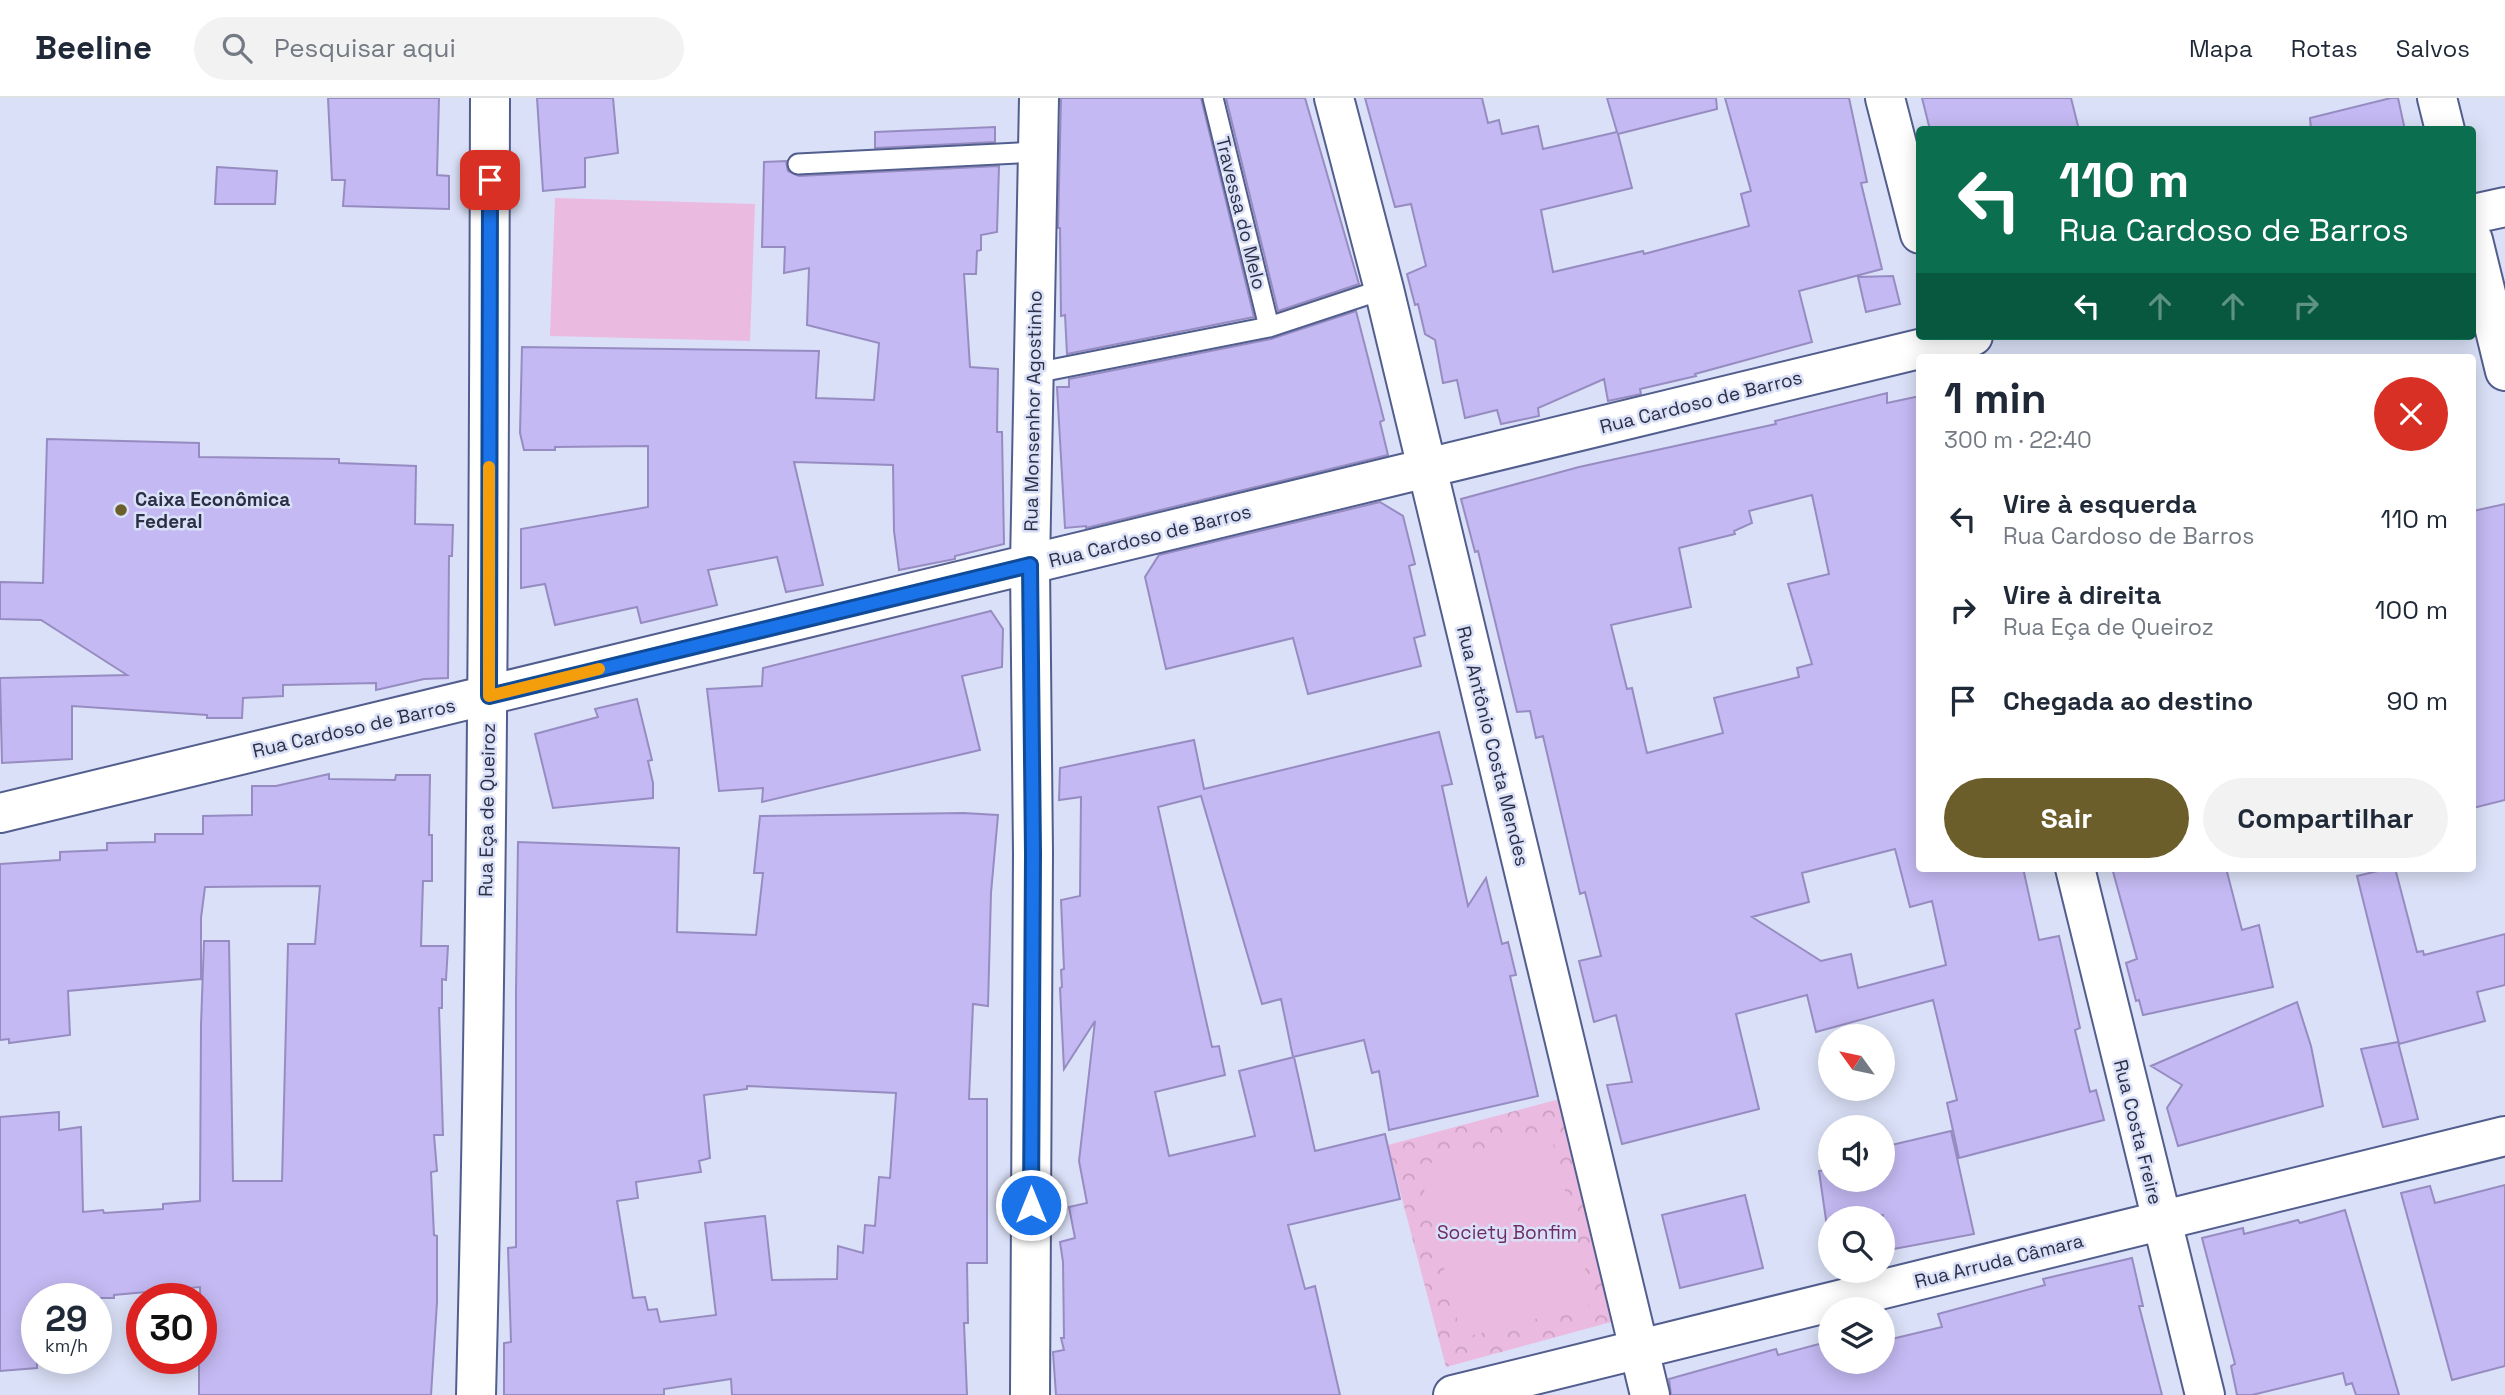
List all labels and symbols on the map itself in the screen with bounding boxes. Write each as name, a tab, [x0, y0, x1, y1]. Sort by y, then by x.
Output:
street label: Travessa do Melo	[1210, 134, 1272, 292]
pin	[460, 150, 520, 210]
street label: Rua Monsenhor Agostinho	[1018, 290, 1048, 532]
street label: Rua Cardoso de Barros	[1597, 365, 1805, 439]
place label: Caixa Econômica Federal	[135, 487, 290, 534]
street label: Rua Cardoso de Barros	[1046, 499, 1254, 573]
marker: Caixa Econômica Federal	[113, 502, 129, 518]
street label: Rua Antônio Costa Mendes	[1451, 623, 1535, 869]
street label: Rua Cardoso de Barros	[250, 692, 458, 764]
street label: Rua Eça de Queiroz	[473, 723, 501, 897]
north arrow	[1818, 1024, 1895, 1101]
street label: Rua Costa Freire	[2108, 1057, 2168, 1207]
position arrow	[994, 1168, 1068, 1242]
park label: Society Bonfim	[1437, 1220, 1577, 1245]
street label: Rua Arruda Câmara	[1912, 1228, 2086, 1294]
speed limit sign: 30	[126, 1283, 217, 1374]

